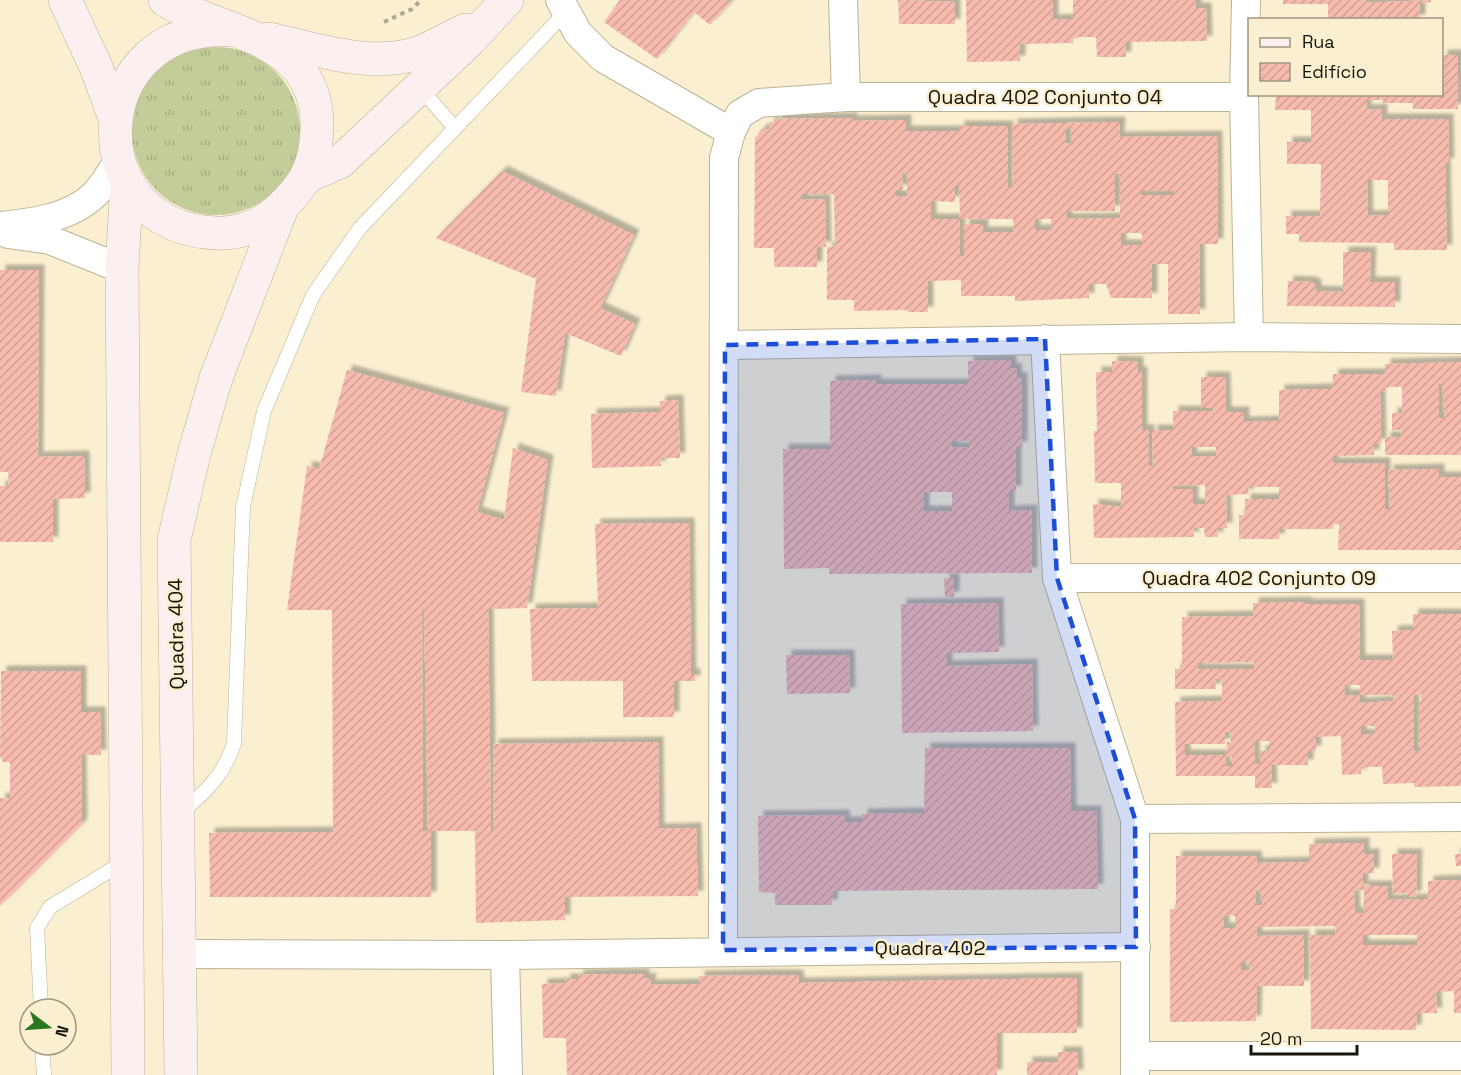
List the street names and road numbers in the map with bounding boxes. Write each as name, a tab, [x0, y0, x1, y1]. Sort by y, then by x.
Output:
street label: Quadra 402 Conjunto 04	[928, 84, 1162, 110]
street label: Quadra 402 Conjunto 09	[1142, 565, 1376, 591]
street label: Quadra 404	[162, 578, 190, 690]
street label: Quadra 402	[875, 935, 985, 961]

